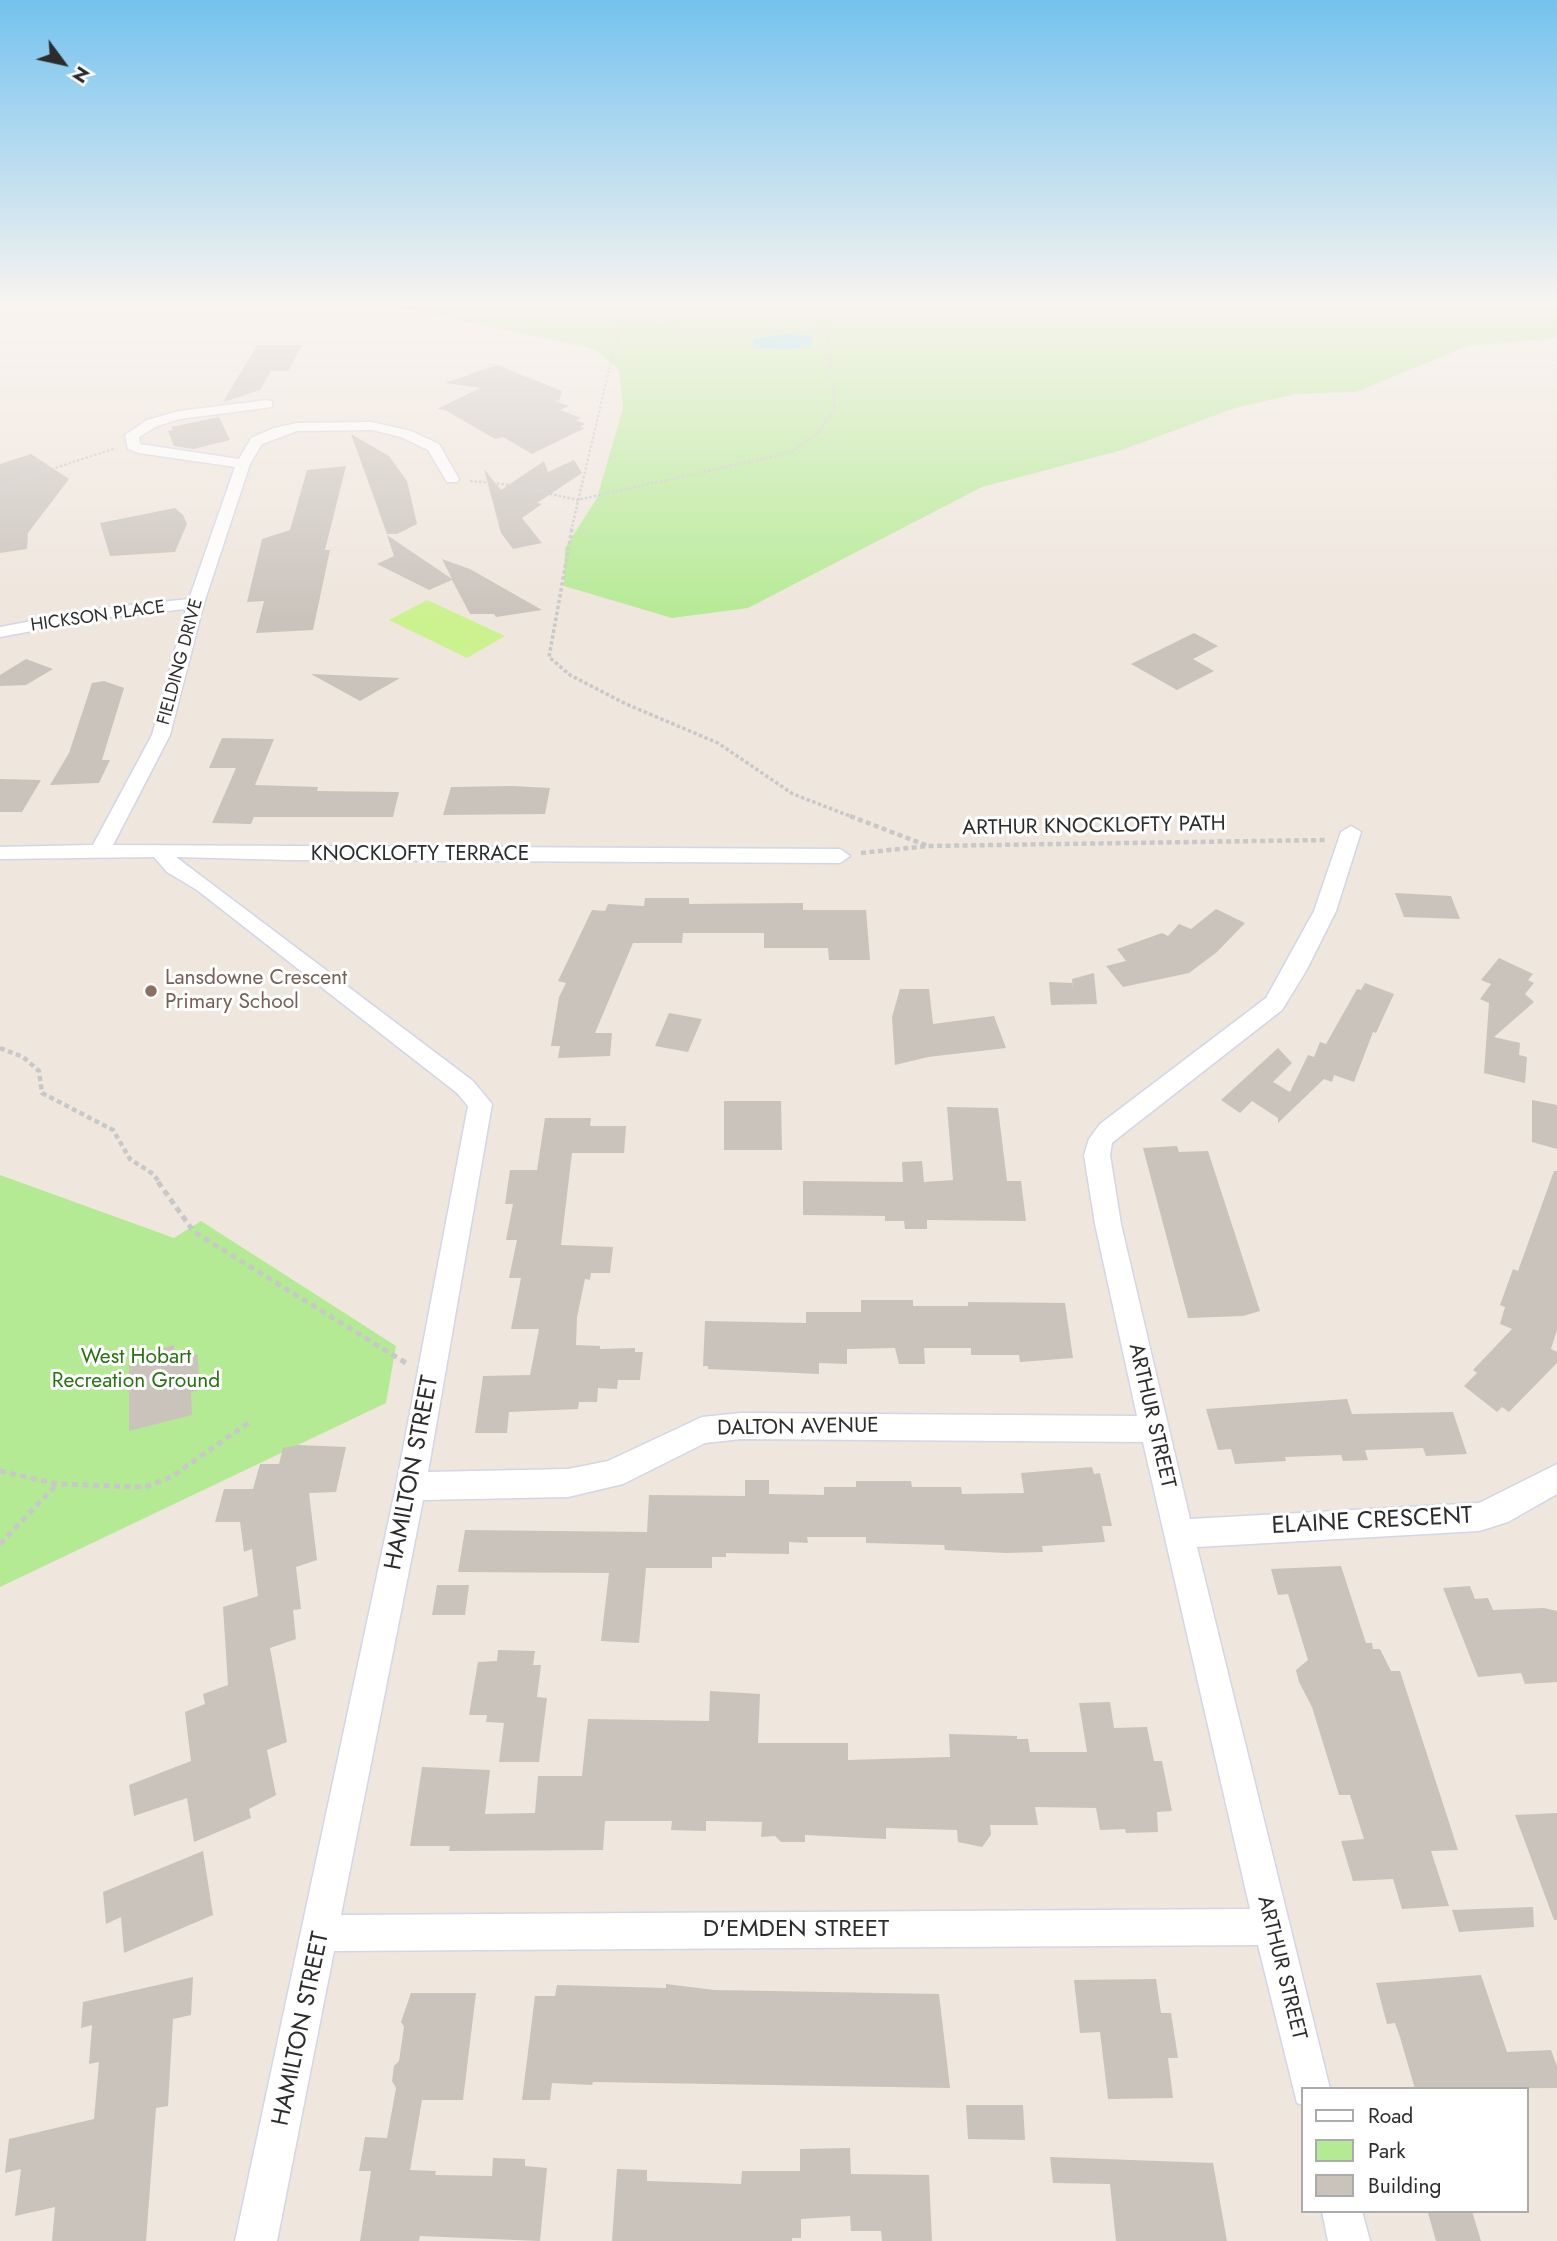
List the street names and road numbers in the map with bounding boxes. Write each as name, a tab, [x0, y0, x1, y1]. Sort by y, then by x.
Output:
street label: FIELDING DRIVE	[154, 596, 208, 728]
street label: HICKSON PLACE	[30, 597, 166, 637]
street label: ARTHUR KNOCKLOFTY PATH	[962, 812, 1226, 842]
street label: KNOCKLOFTY TERRACE	[311, 842, 529, 868]
street label: ARTHUR STREET	[1122, 1341, 1180, 1491]
street label: HAMILTON STREET	[380, 1373, 446, 1573]
street label: DALTON AVENUE	[717, 1414, 879, 1442]
street label: ELAINE CRESCENT	[1271, 1502, 1473, 1542]
street label: ARTHUR STREET	[1251, 1893, 1311, 2043]
street label: D'EMDEN STREET	[703, 1916, 889, 1944]
street label: HAMILTON STREET	[267, 1929, 337, 2129]

